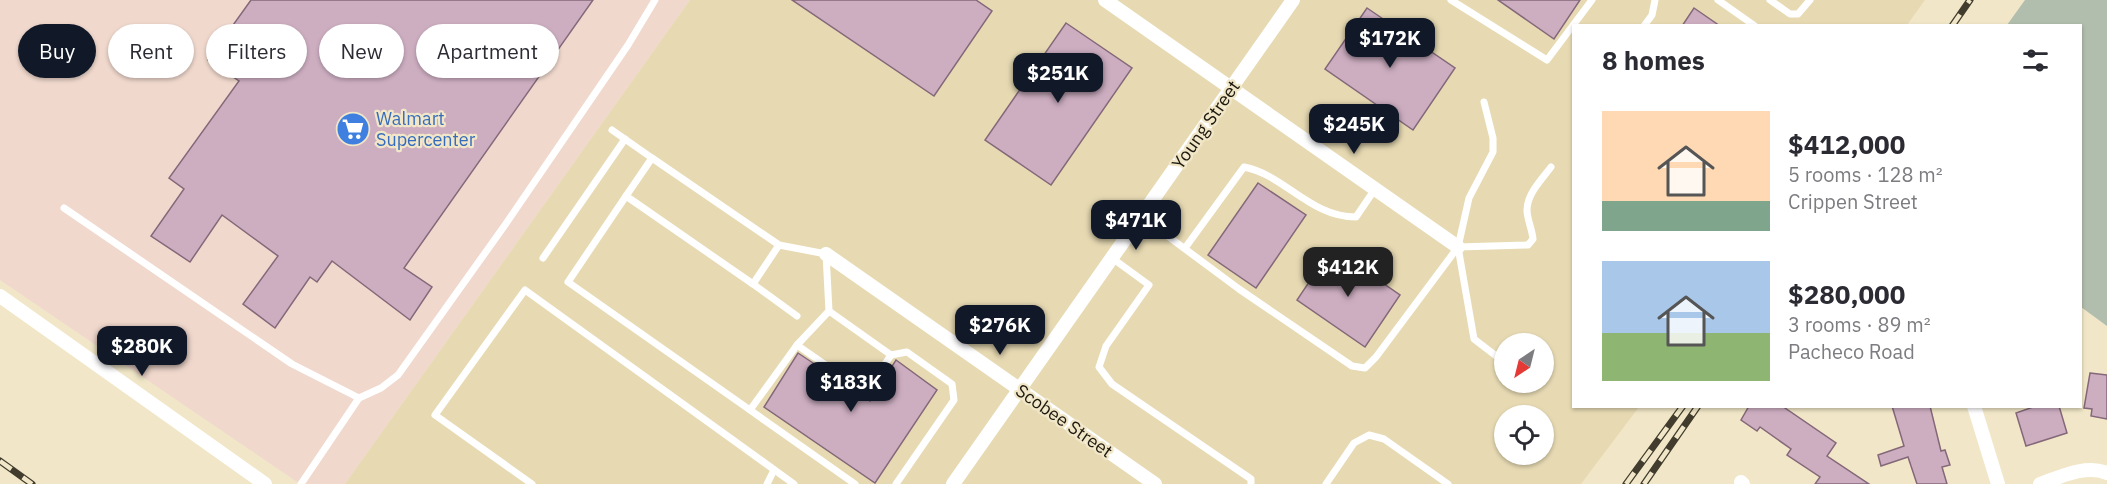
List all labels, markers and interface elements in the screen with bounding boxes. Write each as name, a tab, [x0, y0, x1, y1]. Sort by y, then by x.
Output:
pin: $172K	[1348, 18, 1432, 69]
chip: Buy	[18, 24, 96, 78]
chip: Rent	[108, 24, 194, 78]
chip: Filters	[206, 24, 307, 78]
chip: New	[319, 24, 404, 78]
chip: Apartment	[416, 24, 559, 78]
text: $172K	[1359, 24, 1421, 51]
text: 8 homes	[1602, 43, 1705, 77]
icon: filters	[2019, 44, 2052, 77]
pin: $251K	[1016, 53, 1100, 104]
text: $251K	[1027, 59, 1089, 86]
street label: Young Street	[1167, 76, 1245, 174]
pin: $245K	[1312, 104, 1396, 155]
place label: Walmart Supercenter	[376, 107, 476, 151]
text: $245K	[1323, 110, 1385, 137]
supermarket icon: Walmart Supercenter	[335, 111, 371, 147]
text: $412,000	[1788, 127, 1905, 161]
icon: home	[1650, 135, 1722, 207]
text: 5 rooms · 128 m²	[1788, 161, 1943, 188]
text: Crippen Street	[1788, 188, 1918, 215]
pin: $471K	[1094, 200, 1178, 251]
text: $471K	[1105, 206, 1167, 233]
pin: $412K	[1306, 247, 1390, 298]
text: $412K	[1317, 253, 1379, 280]
text: $280,000	[1788, 277, 1905, 311]
icon: home	[1650, 285, 1722, 357]
pin: $276K	[958, 305, 1042, 356]
text: $276K	[969, 311, 1031, 338]
text: 3 rooms · 89 m²	[1788, 311, 1931, 338]
pin: $280K	[100, 326, 184, 377]
text: $280K	[111, 332, 173, 359]
north arrow	[1494, 333, 1554, 393]
map controls	[1494, 333, 1554, 465]
text: Pacheco Road	[1788, 338, 1915, 365]
pin: $183K	[809, 362, 893, 413]
text: $183K	[820, 368, 882, 395]
street label: Scobee Street	[1011, 379, 1117, 463]
button: locate	[1494, 405, 1554, 465]

